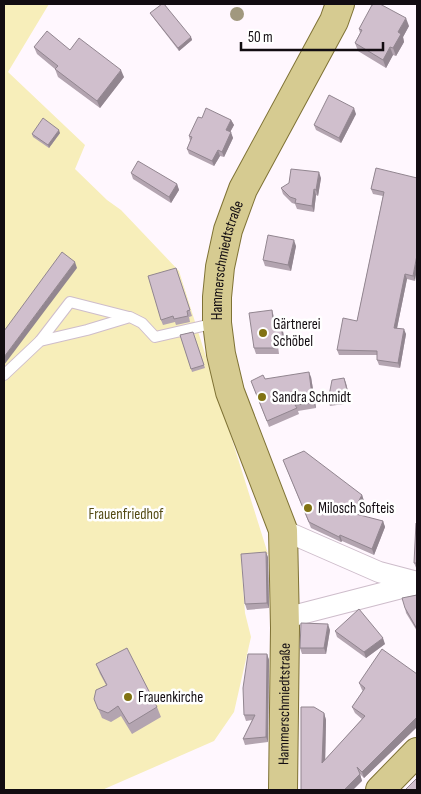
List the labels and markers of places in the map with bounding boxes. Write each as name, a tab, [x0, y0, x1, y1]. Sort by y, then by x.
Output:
place label: Gärtnerei Schöbel	[273, 315, 321, 351]
marker: Gärtnerei Schöbel	[257, 327, 269, 339]
place label: Sandra Schmidt	[272, 388, 352, 407]
marker: Sandra Schmidt	[256, 391, 268, 403]
place label: Milosch Softeis	[318, 499, 395, 518]
marker: Milosch Softeis	[302, 502, 314, 514]
place label: Frauenkirche	[138, 688, 203, 707]
marker: Frauenkirche	[122, 691, 134, 703]

